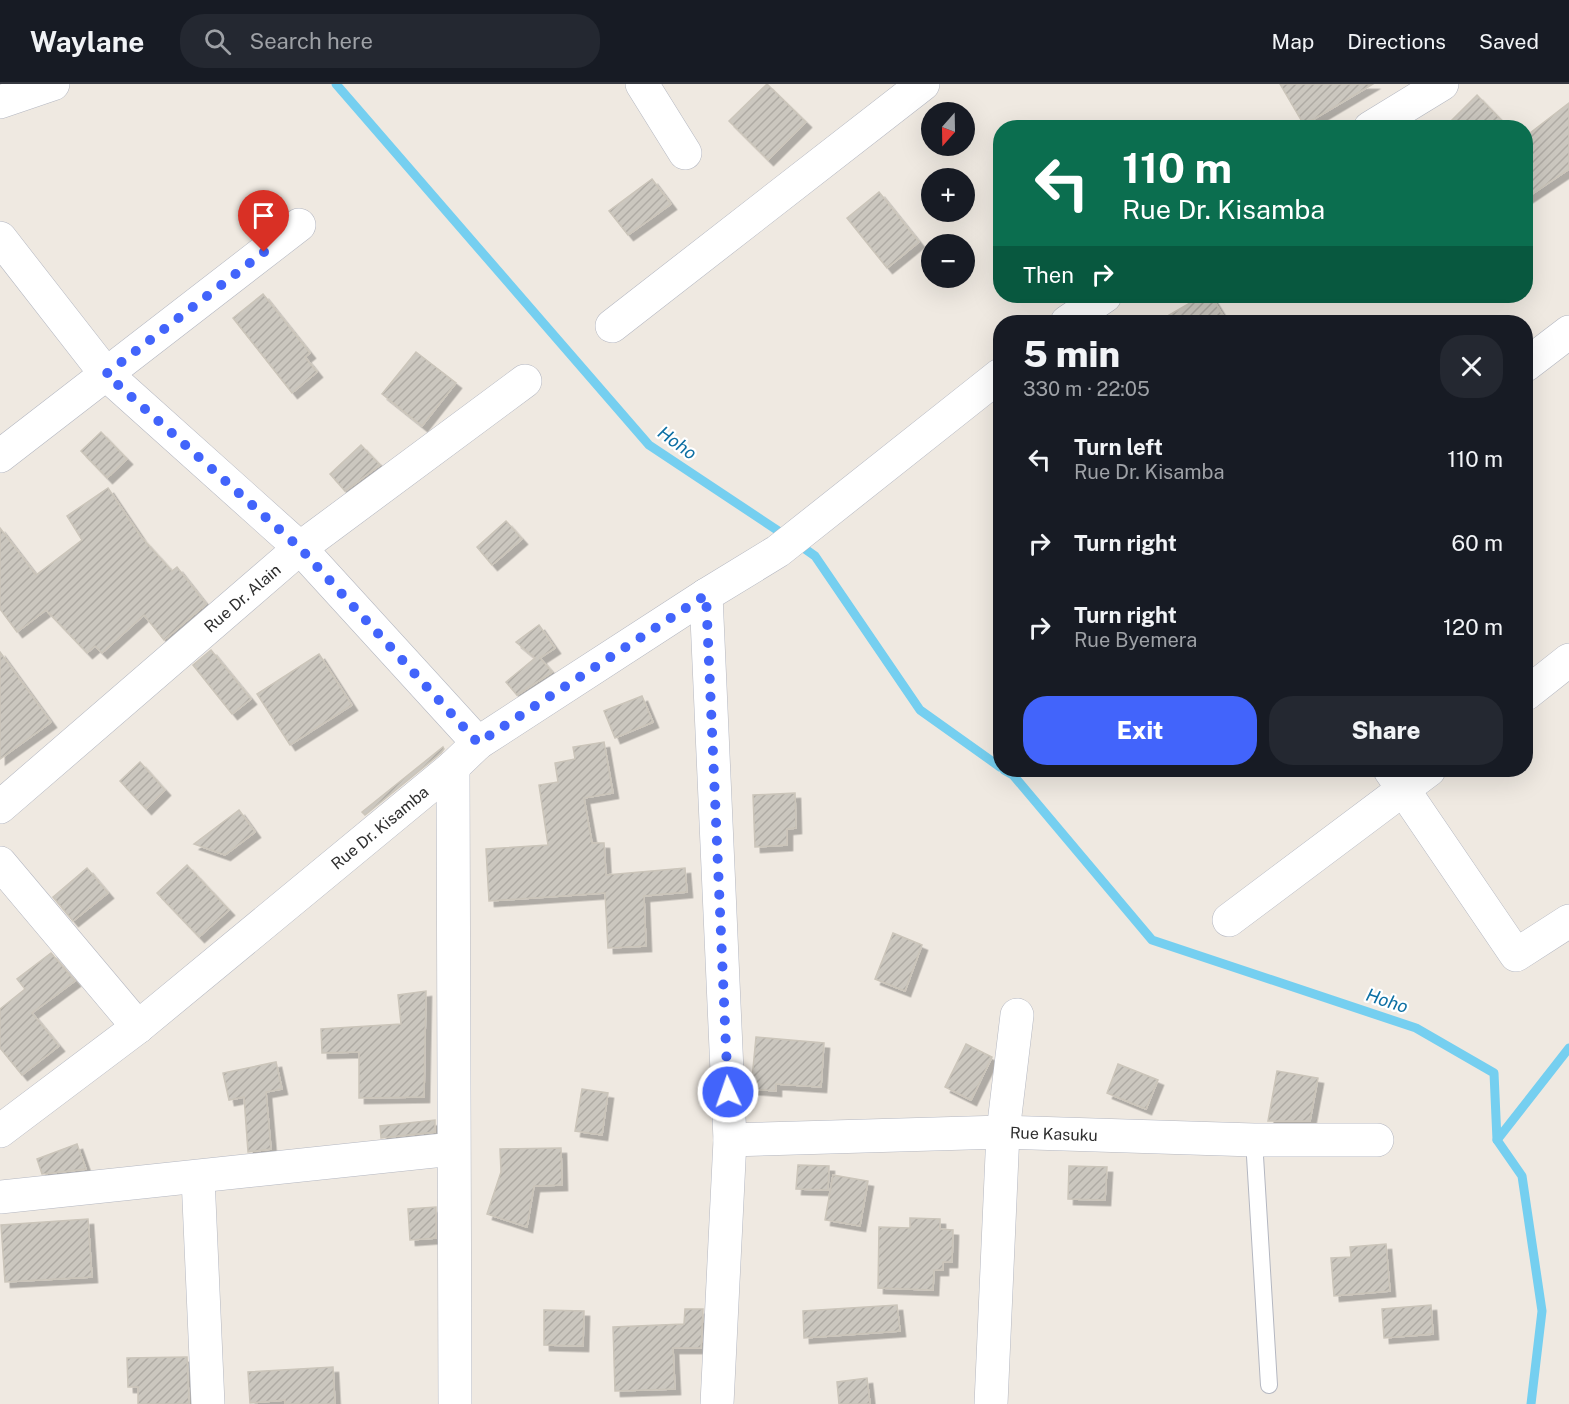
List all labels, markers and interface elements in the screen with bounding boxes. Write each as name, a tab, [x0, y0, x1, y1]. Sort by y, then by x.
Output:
search box	[180, 14, 600, 68]
text: Waylane	[30, 25, 144, 58]
icon: search	[201, 25, 234, 58]
text: Search here	[249, 28, 373, 54]
text: Map	[1272, 29, 1314, 54]
text: Directions	[1347, 29, 1446, 54]
text: Saved	[1479, 29, 1539, 54]
north arrow	[921, 102, 975, 156]
map controls	[921, 102, 975, 288]
text: 110 m	[1122, 143, 1232, 192]
icon: left	[1023, 144, 1101, 222]
button: +	[921, 168, 975, 222]
pin	[238, 190, 289, 252]
text: Rue Dr. Kisamba	[1122, 193, 1325, 225]
icon: arrive	[247, 199, 280, 232]
button: −	[921, 234, 975, 288]
icon: right	[1086, 258, 1119, 291]
text: Then	[1023, 262, 1074, 288]
text: 5 min	[1023, 333, 1120, 375]
button: close	[1440, 335, 1503, 398]
text: 330 m · 22:05	[1023, 377, 1150, 401]
water label: Hoho	[654, 422, 701, 464]
text: Turn left	[1074, 434, 1163, 460]
icon: left	[1023, 443, 1056, 476]
text: 110 m	[1447, 446, 1503, 472]
text: Rue Dr. Kisamba	[1074, 460, 1224, 484]
icon: right	[1023, 527, 1056, 560]
text: Turn right	[1074, 530, 1177, 556]
text: 60 m	[1452, 530, 1503, 556]
street label: Rue Dr. Alain	[200, 560, 285, 636]
text: Turn right	[1074, 602, 1177, 628]
icon: right	[1023, 611, 1056, 644]
text: 120 m	[1443, 614, 1503, 640]
text: Rue Byemera	[1074, 628, 1197, 652]
button: Exit	[1023, 696, 1257, 765]
button: Share	[1269, 696, 1503, 765]
street label: Rue Dr. Kisamba	[327, 782, 432, 874]
water label: Hoho	[1364, 984, 1411, 1017]
position arrow	[696, 1060, 760, 1124]
street label: Rue Kasuku	[1010, 1123, 1098, 1145]

